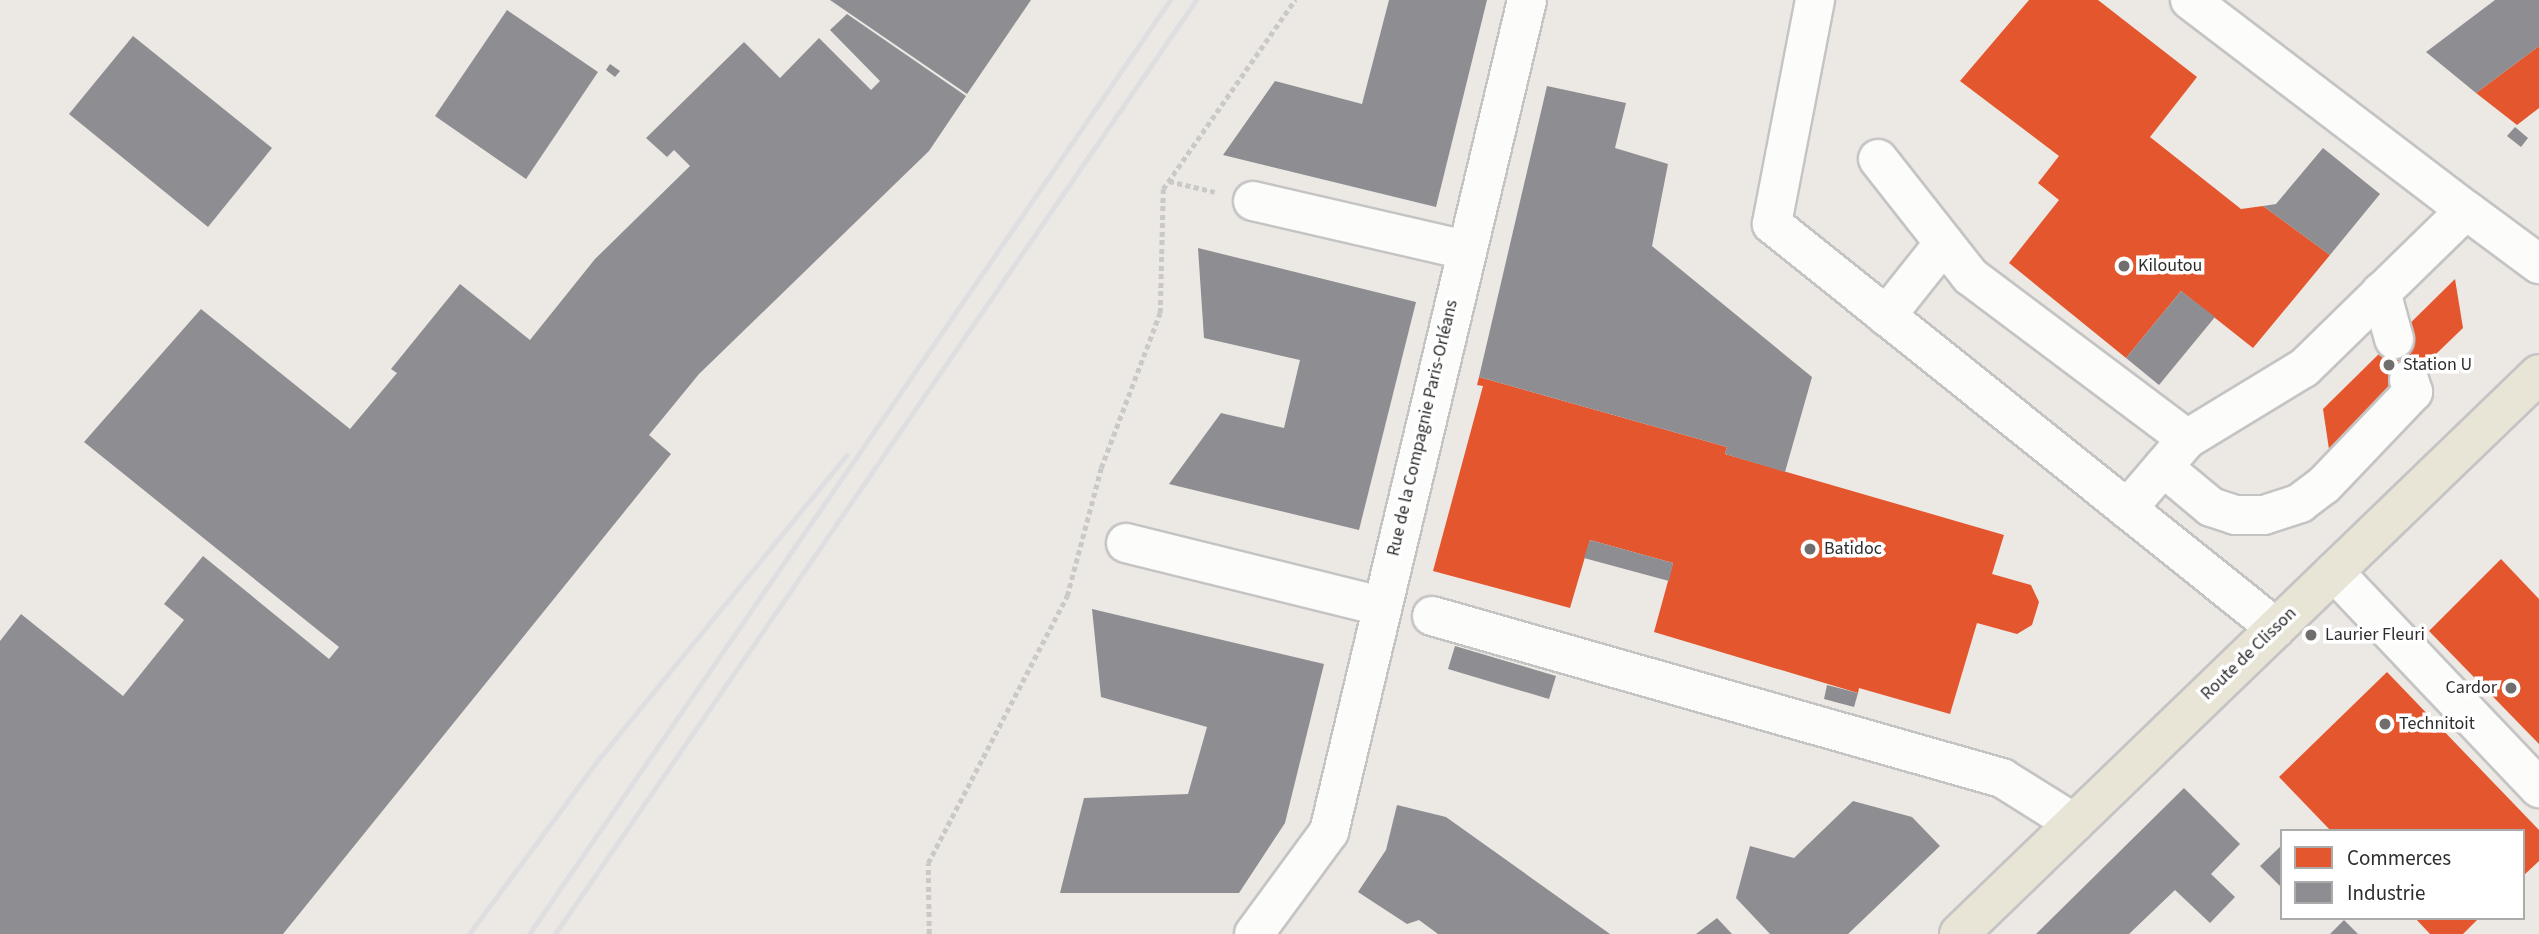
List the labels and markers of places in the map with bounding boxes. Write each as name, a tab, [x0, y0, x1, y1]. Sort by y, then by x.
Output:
place label: Kiloutou	[2138, 255, 2202, 277]
marker: Kiloutou	[2116, 258, 2132, 274]
place label: Station U	[2403, 354, 2472, 376]
marker: Station U	[2381, 357, 2397, 373]
place label: Batidoc	[1824, 538, 1882, 560]
marker: Batidoc	[1802, 541, 1818, 557]
place label: Laurier Fleuri	[2325, 624, 2425, 646]
marker: Laurier Fleuri	[2303, 627, 2319, 643]
place label: Cardor	[2446, 677, 2497, 699]
marker: Cardor	[2503, 680, 2519, 696]
place label: Technitoit	[2399, 713, 2475, 735]
marker: Technitoit	[2377, 716, 2393, 732]

